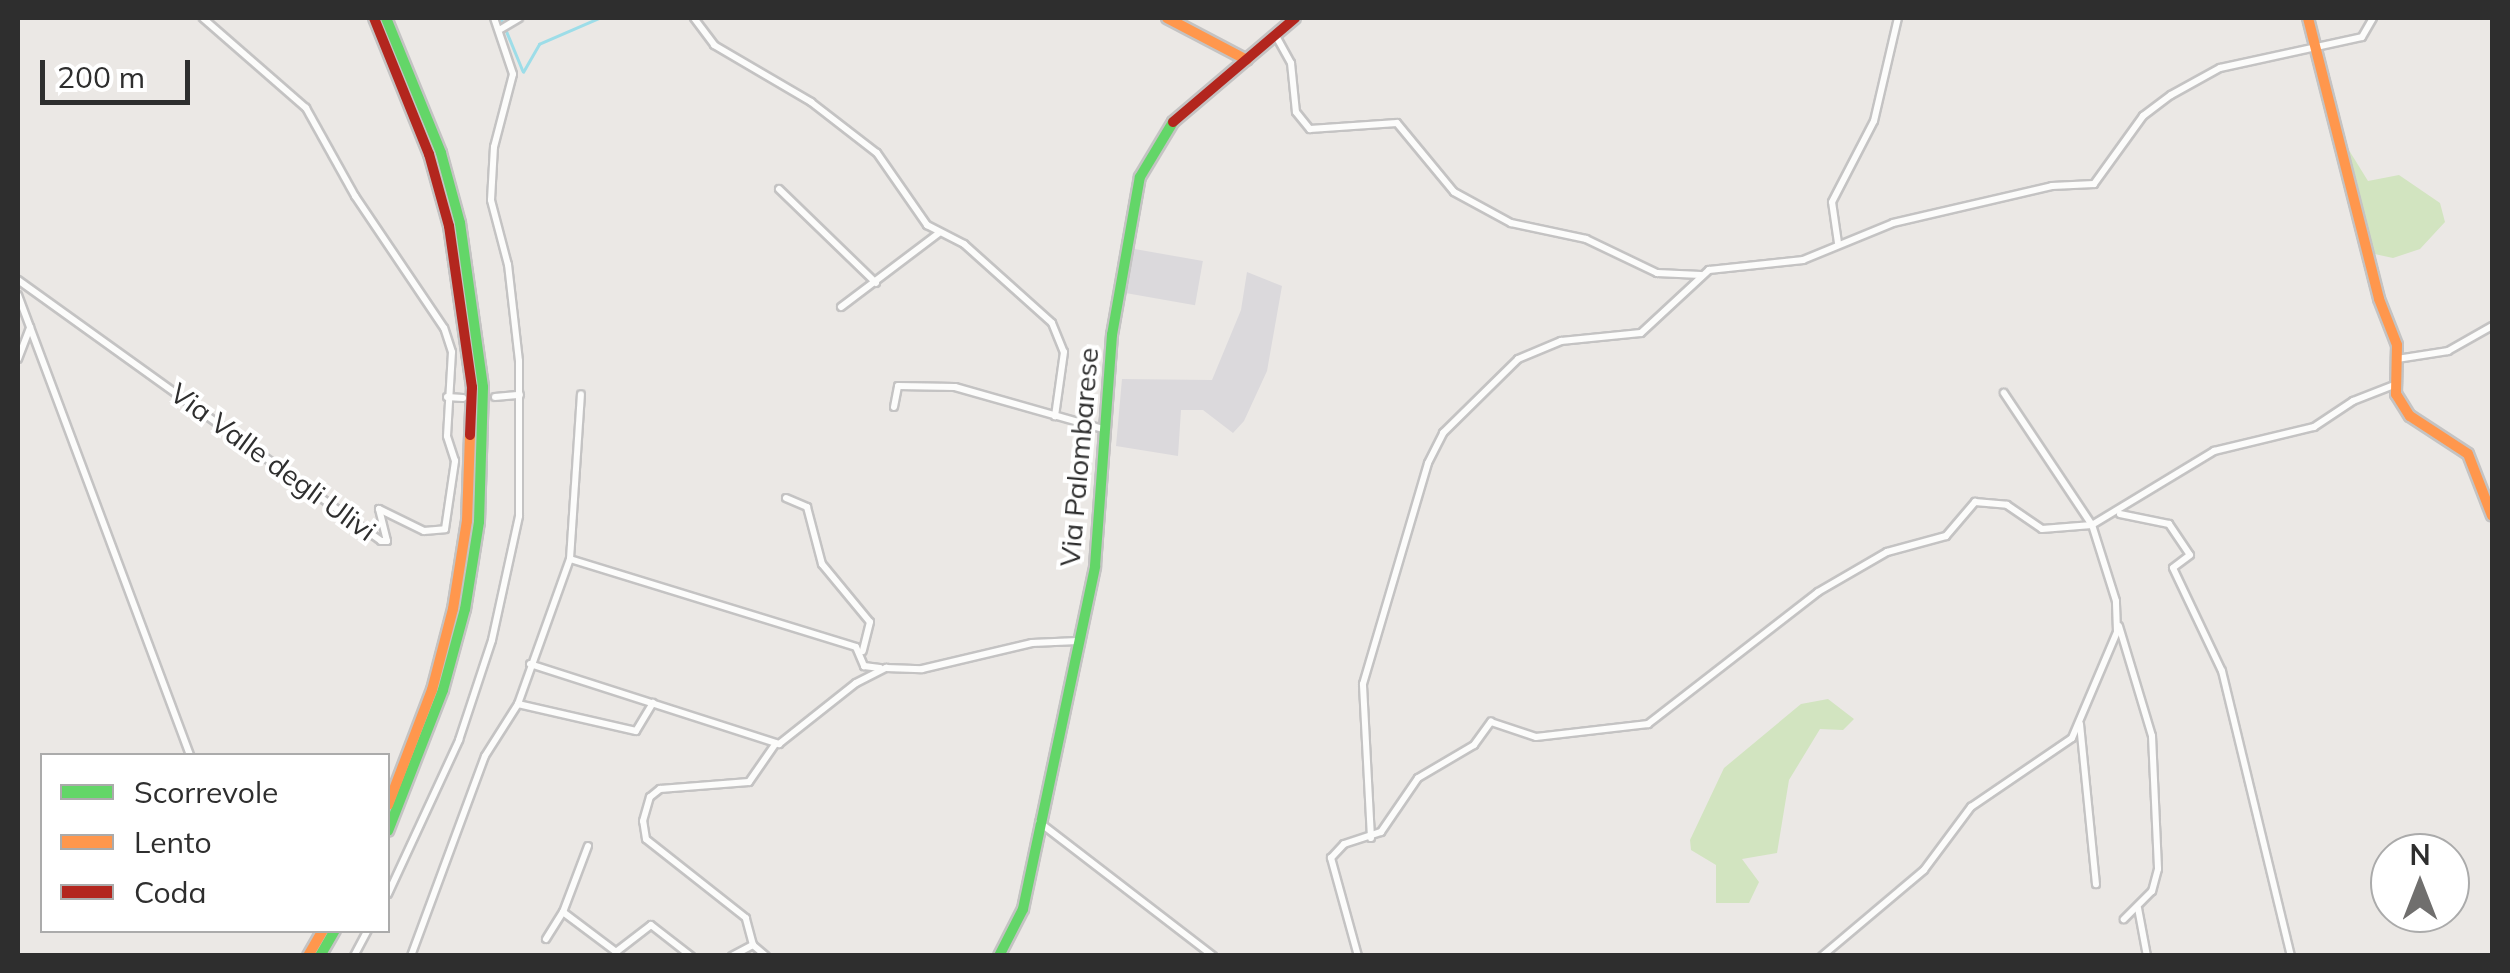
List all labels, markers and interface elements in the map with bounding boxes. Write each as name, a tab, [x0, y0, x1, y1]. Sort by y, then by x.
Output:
scale bar	[45, 40, 195, 102]
text: 200 m	[57, 58, 145, 96]
street label: Via Palombarese	[1053, 346, 1105, 568]
street label: Via Valle degli Ulivi	[164, 376, 382, 548]
legend	[40, 753, 390, 933]
text: Scorrevole	[134, 773, 278, 811]
text: Lento	[134, 823, 212, 861]
north arrow	[2370, 833, 2470, 933]
text: N	[2409, 837, 2431, 872]
text: Coda	[134, 873, 207, 911]

